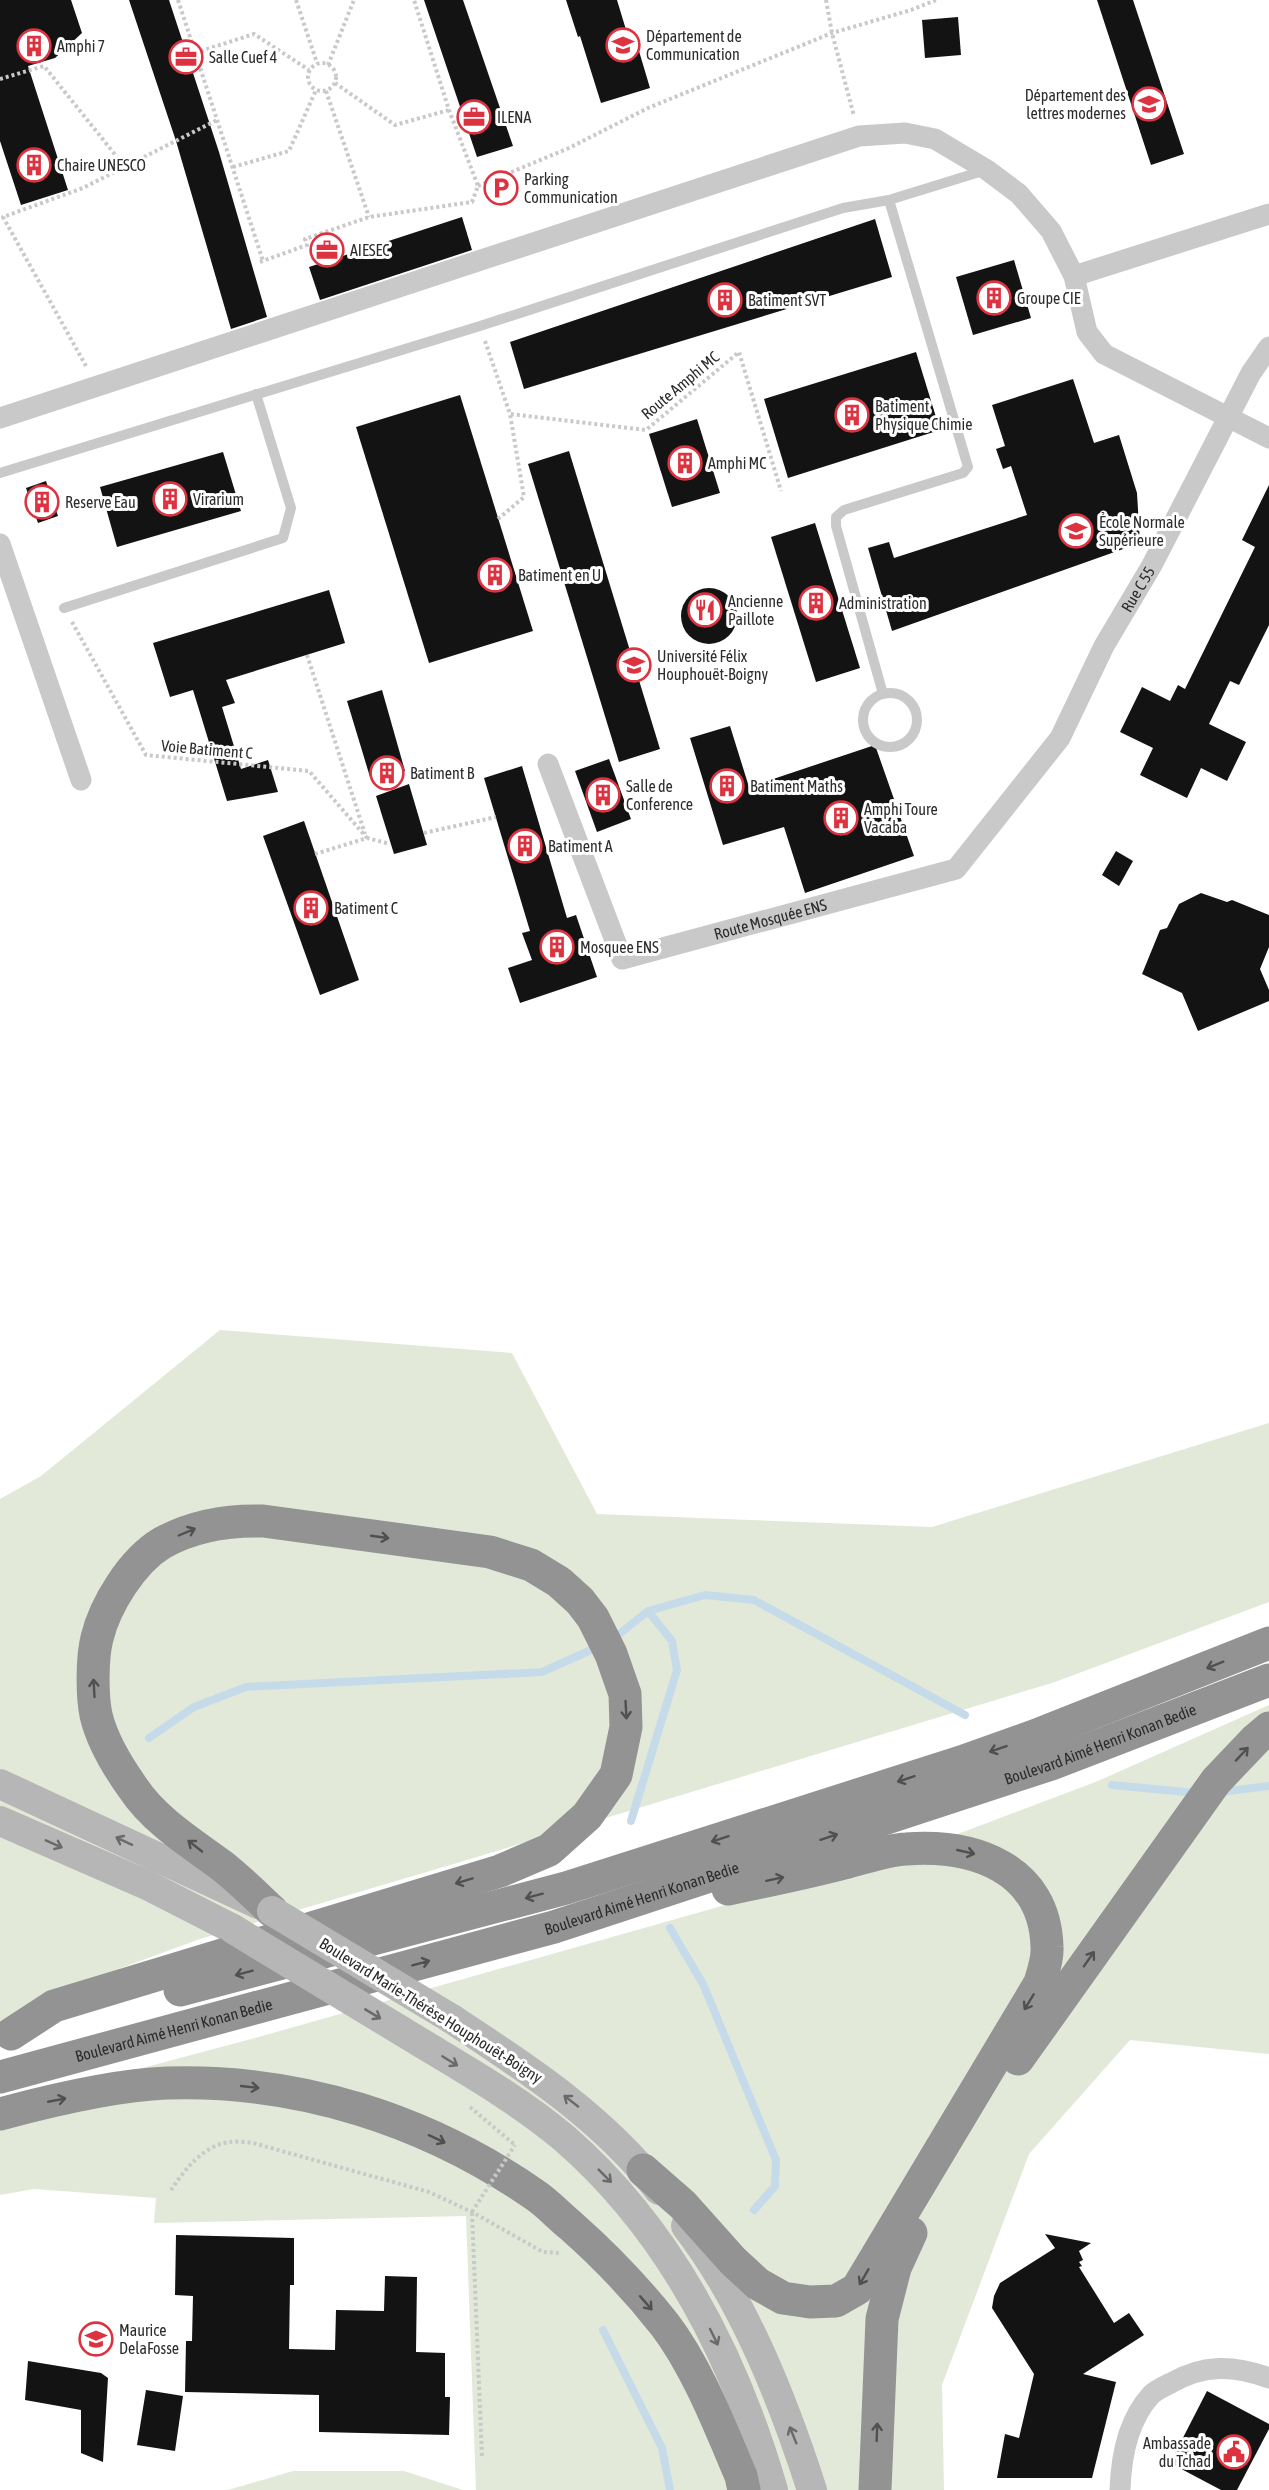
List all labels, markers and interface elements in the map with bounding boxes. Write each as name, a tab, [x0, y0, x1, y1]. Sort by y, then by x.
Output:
school or university icon: Département de Communication	[605, 27, 641, 63]
place label: Département de Communication	[646, 27, 742, 63]
building icon: Amphi 7	[16, 28, 52, 64]
place label: Amphi 7	[57, 37, 105, 56]
office icon: Salle Cuef 4	[168, 39, 204, 75]
place label: Salle Cuef 4	[209, 48, 277, 66]
place label: Département des lettres modernes	[1025, 86, 1126, 122]
school or university icon: Département des lettres modernes	[1131, 86, 1167, 122]
office icon: ILENA	[456, 99, 492, 135]
place label: ILENA	[497, 108, 532, 126]
building icon: Chaire UNESCO	[16, 147, 52, 183]
place label: Chaire UNESCO	[57, 156, 146, 174]
parking icon: Parking Communication	[483, 170, 519, 206]
place label: Parking Communication	[524, 170, 618, 206]
office icon: AIESEC	[309, 232, 345, 268]
place label: AIESEC	[350, 241, 389, 259]
building icon: Groupe CIE	[976, 280, 1012, 316]
building icon: Batiment SVT	[707, 282, 743, 318]
place label: Groupe CIE	[1017, 289, 1081, 308]
place label: Batiment SVT	[748, 291, 826, 309]
street label: Route Amphi MC	[638, 347, 723, 423]
building icon: Batiment Physique Chimie	[834, 397, 870, 433]
place label: Batiment Physique Chimie	[875, 397, 972, 434]
building icon: Amphi MC	[667, 445, 703, 481]
place label: Amphi MC	[708, 454, 767, 473]
building icon: Virarium	[152, 481, 188, 517]
building icon: Reserve Eau	[24, 484, 60, 520]
place label: Virarium	[193, 490, 244, 508]
place label: Reserve Eau	[65, 493, 136, 511]
school or university icon: École Normale Supérieure	[1058, 513, 1094, 549]
place label: École Normale Supérieure	[1099, 513, 1185, 550]
building icon: Batiment en U	[477, 557, 513, 593]
street label: Rue C 55	[1117, 563, 1158, 615]
place label: Batiment en U	[518, 566, 601, 584]
building icon: Administration	[798, 585, 834, 621]
restaurant icon: Ancienne Paillote	[687, 592, 723, 628]
place label: Ancienne Paillote	[728, 592, 783, 628]
place label: Administration	[839, 594, 927, 612]
school or university icon: Université Félix Houphouët-Boigny	[616, 647, 652, 683]
place label: Université Félix Houphouët-Boigny	[657, 647, 768, 684]
street label: Voie Batiment C	[160, 736, 254, 762]
building icon: Batiment B	[369, 755, 405, 791]
place label: Batiment B	[410, 764, 475, 782]
building icon: Batiment Maths	[709, 768, 745, 804]
building icon: Salle de Conference	[585, 777, 621, 813]
place label: Salle de Conference	[626, 777, 693, 813]
place label: Batiment Maths	[750, 777, 843, 795]
building icon: Amphi Toure Vacaba	[823, 800, 859, 836]
place label: Amphi Toure Vacaba	[864, 800, 938, 836]
building icon: Batiment A	[507, 828, 543, 864]
place label: Batiment A	[548, 837, 613, 855]
building icon: Batiment C	[293, 890, 329, 926]
street label: Route Mosquée ENS	[712, 895, 829, 943]
place label: Batiment C	[334, 899, 398, 917]
building icon: Mosquee ENS	[539, 929, 575, 965]
place label: Mosquee ENS	[580, 938, 659, 957]
one-way arrow	[178, 1526, 196, 1537]
one-way arrow	[369, 1532, 389, 1543]
one-way arrow	[1206, 1660, 1224, 1671]
one-way arrow	[89, 1678, 100, 1698]
one-way arrow	[620, 1700, 631, 1720]
street label: Boulevard Aimé Henri Konan Bedie	[1002, 1700, 1199, 1788]
one-way arrow	[989, 1744, 1008, 1755]
one-way arrow	[1235, 1747, 1249, 1762]
one-way arrow	[897, 1775, 916, 1786]
one-way arrow	[819, 1831, 838, 1842]
one-way arrow	[116, 1834, 134, 1846]
one-way arrow	[711, 1834, 730, 1845]
one-way arrow	[44, 1839, 62, 1851]
one-way arrow	[188, 1839, 204, 1852]
one-way arrow	[956, 1847, 975, 1858]
street label: Boulevard Aimé Henri Konan Bedie	[542, 1858, 741, 1938]
one-way arrow	[765, 1873, 784, 1885]
one-way arrow	[455, 1876, 474, 1887]
one-way arrow	[524, 1891, 543, 1903]
street label: Boulevard Marie-Thérèse Houphouët-Boigny	[316, 1934, 546, 2087]
one-way arrow	[1083, 1951, 1095, 1967]
one-way arrow	[411, 1957, 430, 1968]
one-way arrow	[234, 1968, 253, 1979]
one-way arrow	[1023, 1993, 1035, 2010]
street label: Boulevard Aimé Henri Konan Bedie	[73, 1995, 274, 2065]
one-way arrow	[364, 2008, 381, 2020]
one-way arrow	[441, 2054, 458, 2067]
one-way arrow	[240, 2082, 260, 2093]
one-way arrow	[47, 2094, 66, 2105]
one-way arrow	[563, 2095, 579, 2108]
one-way arrow	[427, 2134, 445, 2146]
one-way arrow	[597, 2169, 612, 2184]
one-way arrow	[858, 2268, 869, 2286]
one-way arrow	[639, 2295, 653, 2310]
school or university icon: Maurice DelaFosse	[78, 2321, 114, 2357]
place label: Maurice DelaFosse	[119, 2321, 179, 2357]
one-way arrow	[708, 2327, 720, 2345]
one-way arrow	[871, 2422, 882, 2442]
one-way arrow	[787, 2426, 798, 2444]
place label: Ambassade du Tchad	[1143, 2434, 1211, 2470]
public building icon: Ambassade du Tchad	[1216, 2434, 1252, 2470]

